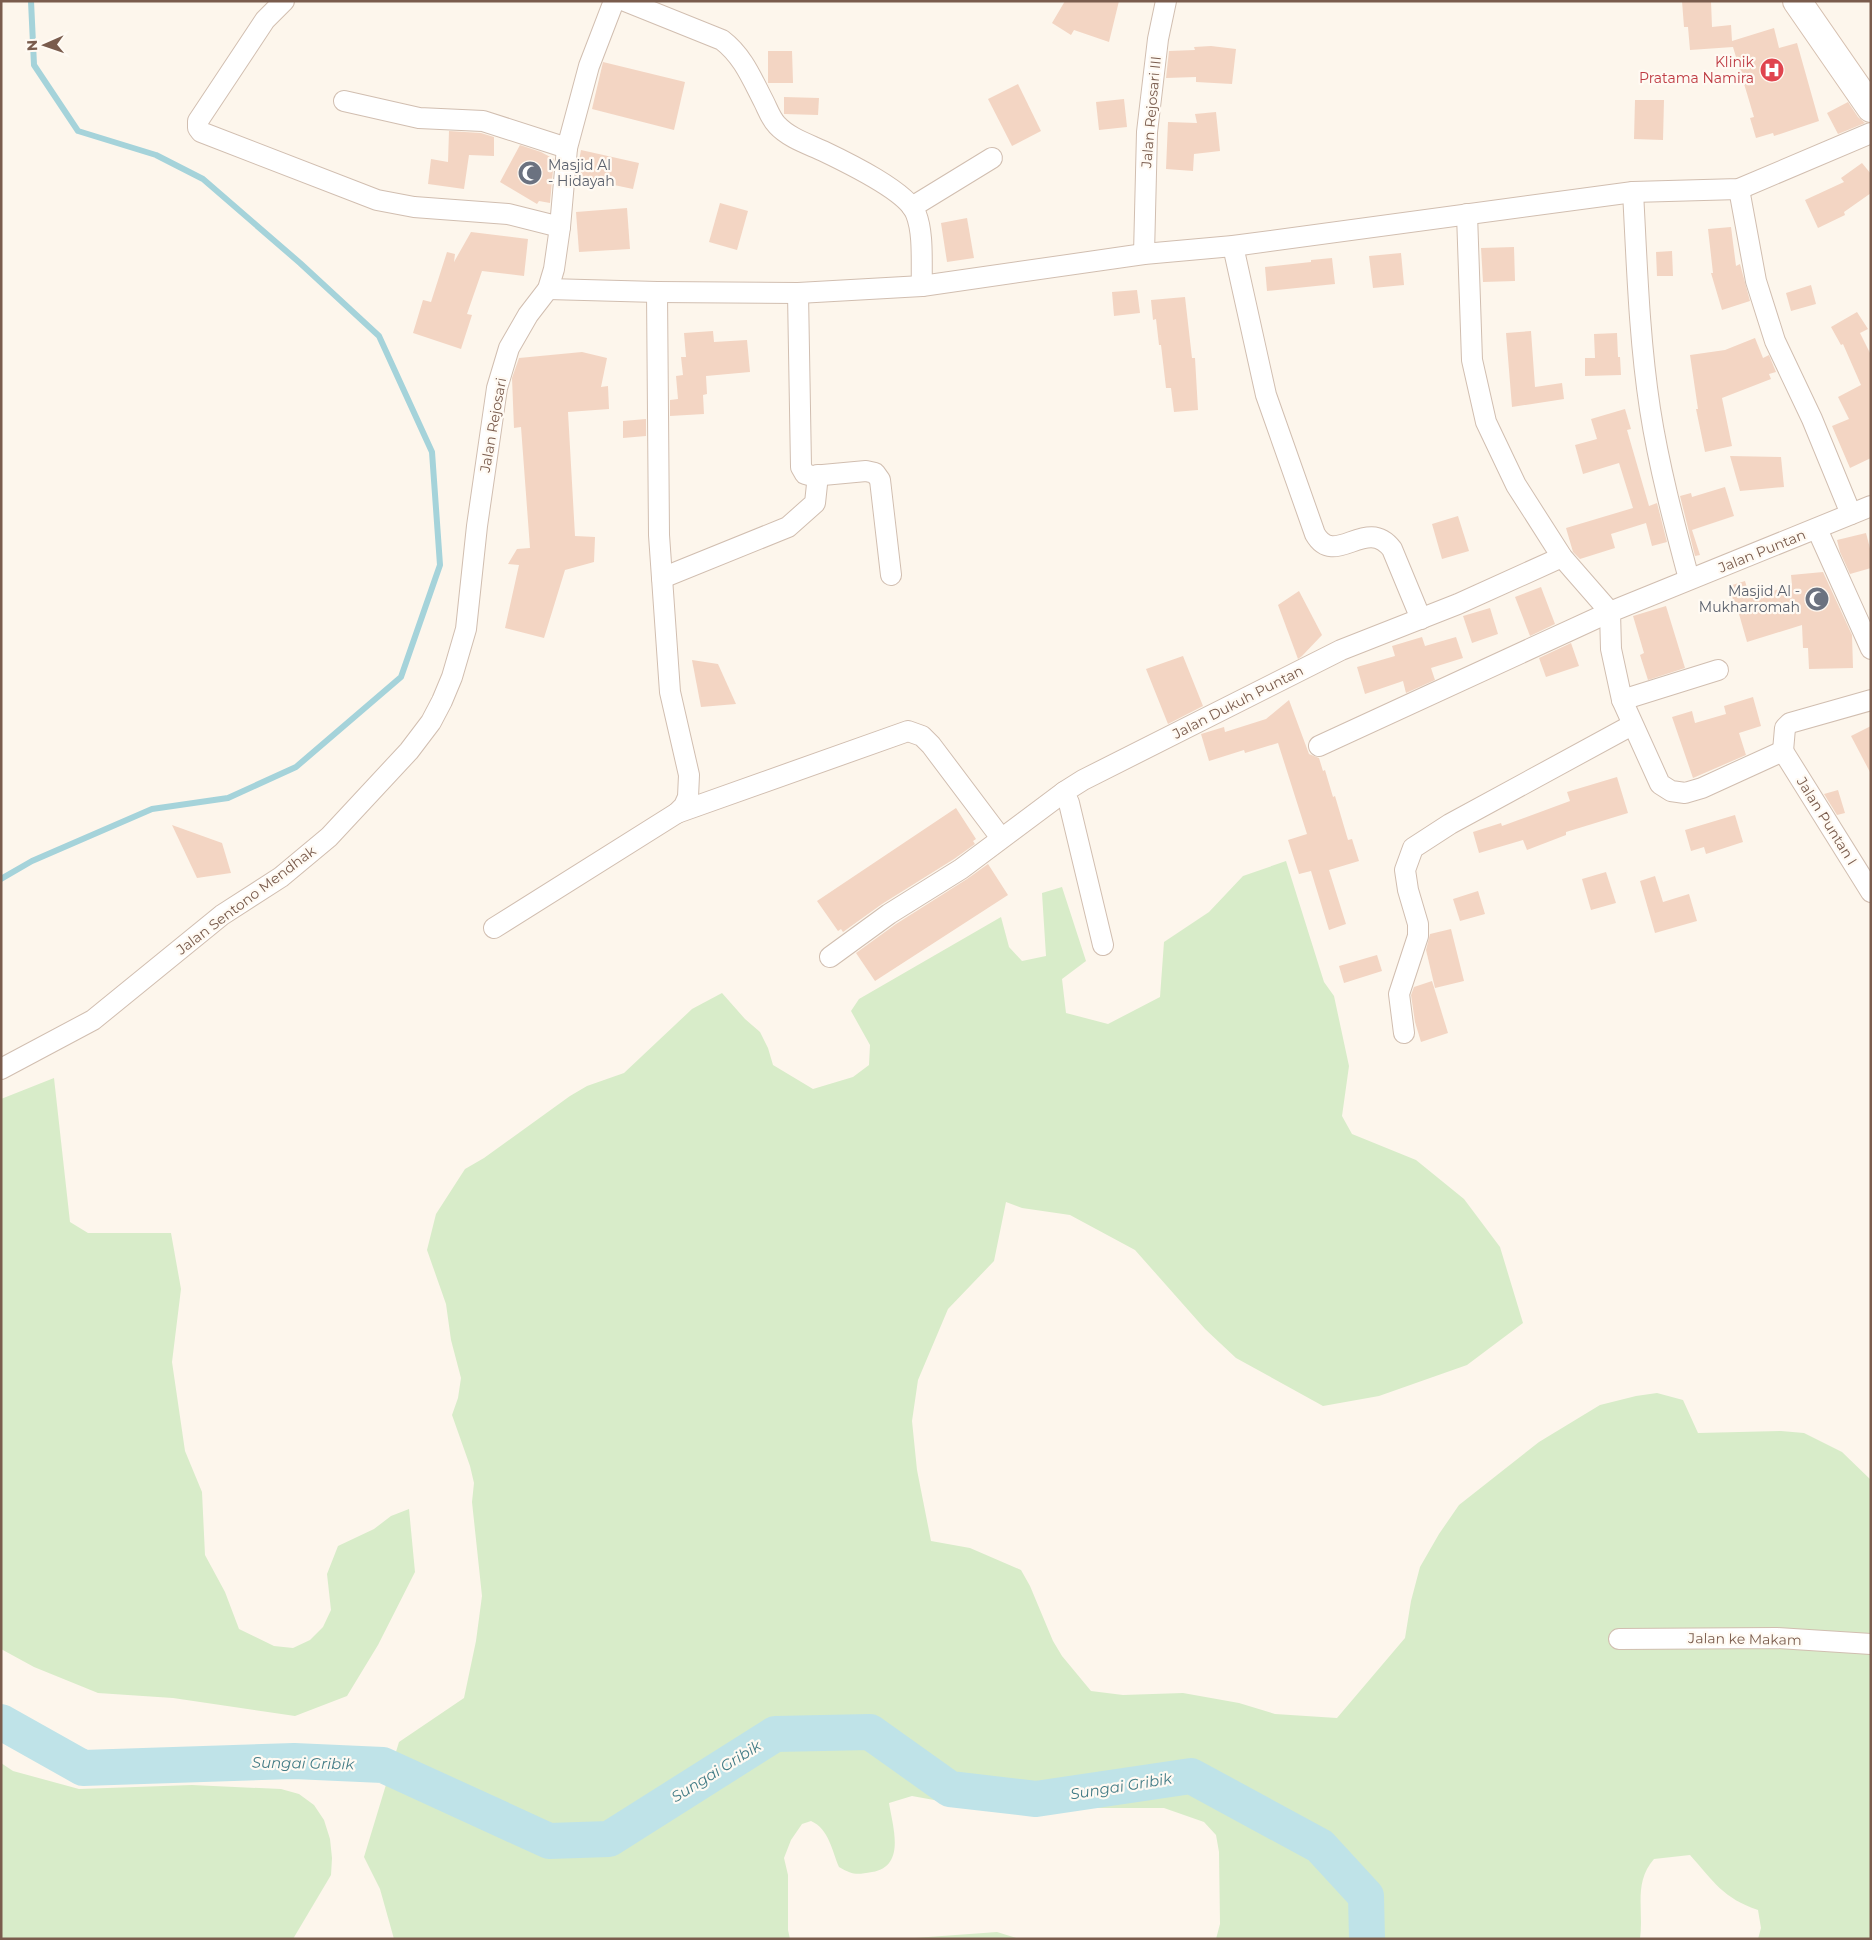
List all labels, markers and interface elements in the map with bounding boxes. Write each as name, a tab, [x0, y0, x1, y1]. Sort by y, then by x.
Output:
north arrow	[20, 20, 70, 70]
text: N	[23, 39, 41, 51]
place label: Klinik Pratama Namira	[1639, 53, 1755, 87]
street label: Jalan Rejosari III	[1137, 55, 1165, 170]
hospital icon: Klinik Pratama Namira	[1759, 57, 1785, 83]
place label: Masjid Al - Hidayah	[548, 156, 615, 190]
mosque icon: Masjid Al - Hidayah	[517, 160, 543, 186]
street label: Jalan Rejosari	[476, 376, 510, 475]
street label: Jalan Puntan	[1715, 525, 1808, 577]
place label: Masjid Al - Mukharromah	[1699, 582, 1800, 616]
mosque icon: Masjid Al - Mukharromah	[1804, 586, 1830, 612]
street label: Jalan Dukuh Puntan	[1169, 661, 1306, 743]
street label: Jalan Puntan I	[1792, 773, 1861, 868]
street label: Jalan Sentono Mendhak	[172, 841, 320, 959]
street label: Jalan ke Makam	[1687, 1629, 1802, 1649]
water label: Sungai Gribik	[668, 1735, 765, 1806]
water label: Sungai Gribik	[252, 1753, 355, 1773]
water label: Sungai Gribik	[1069, 1768, 1174, 1803]

